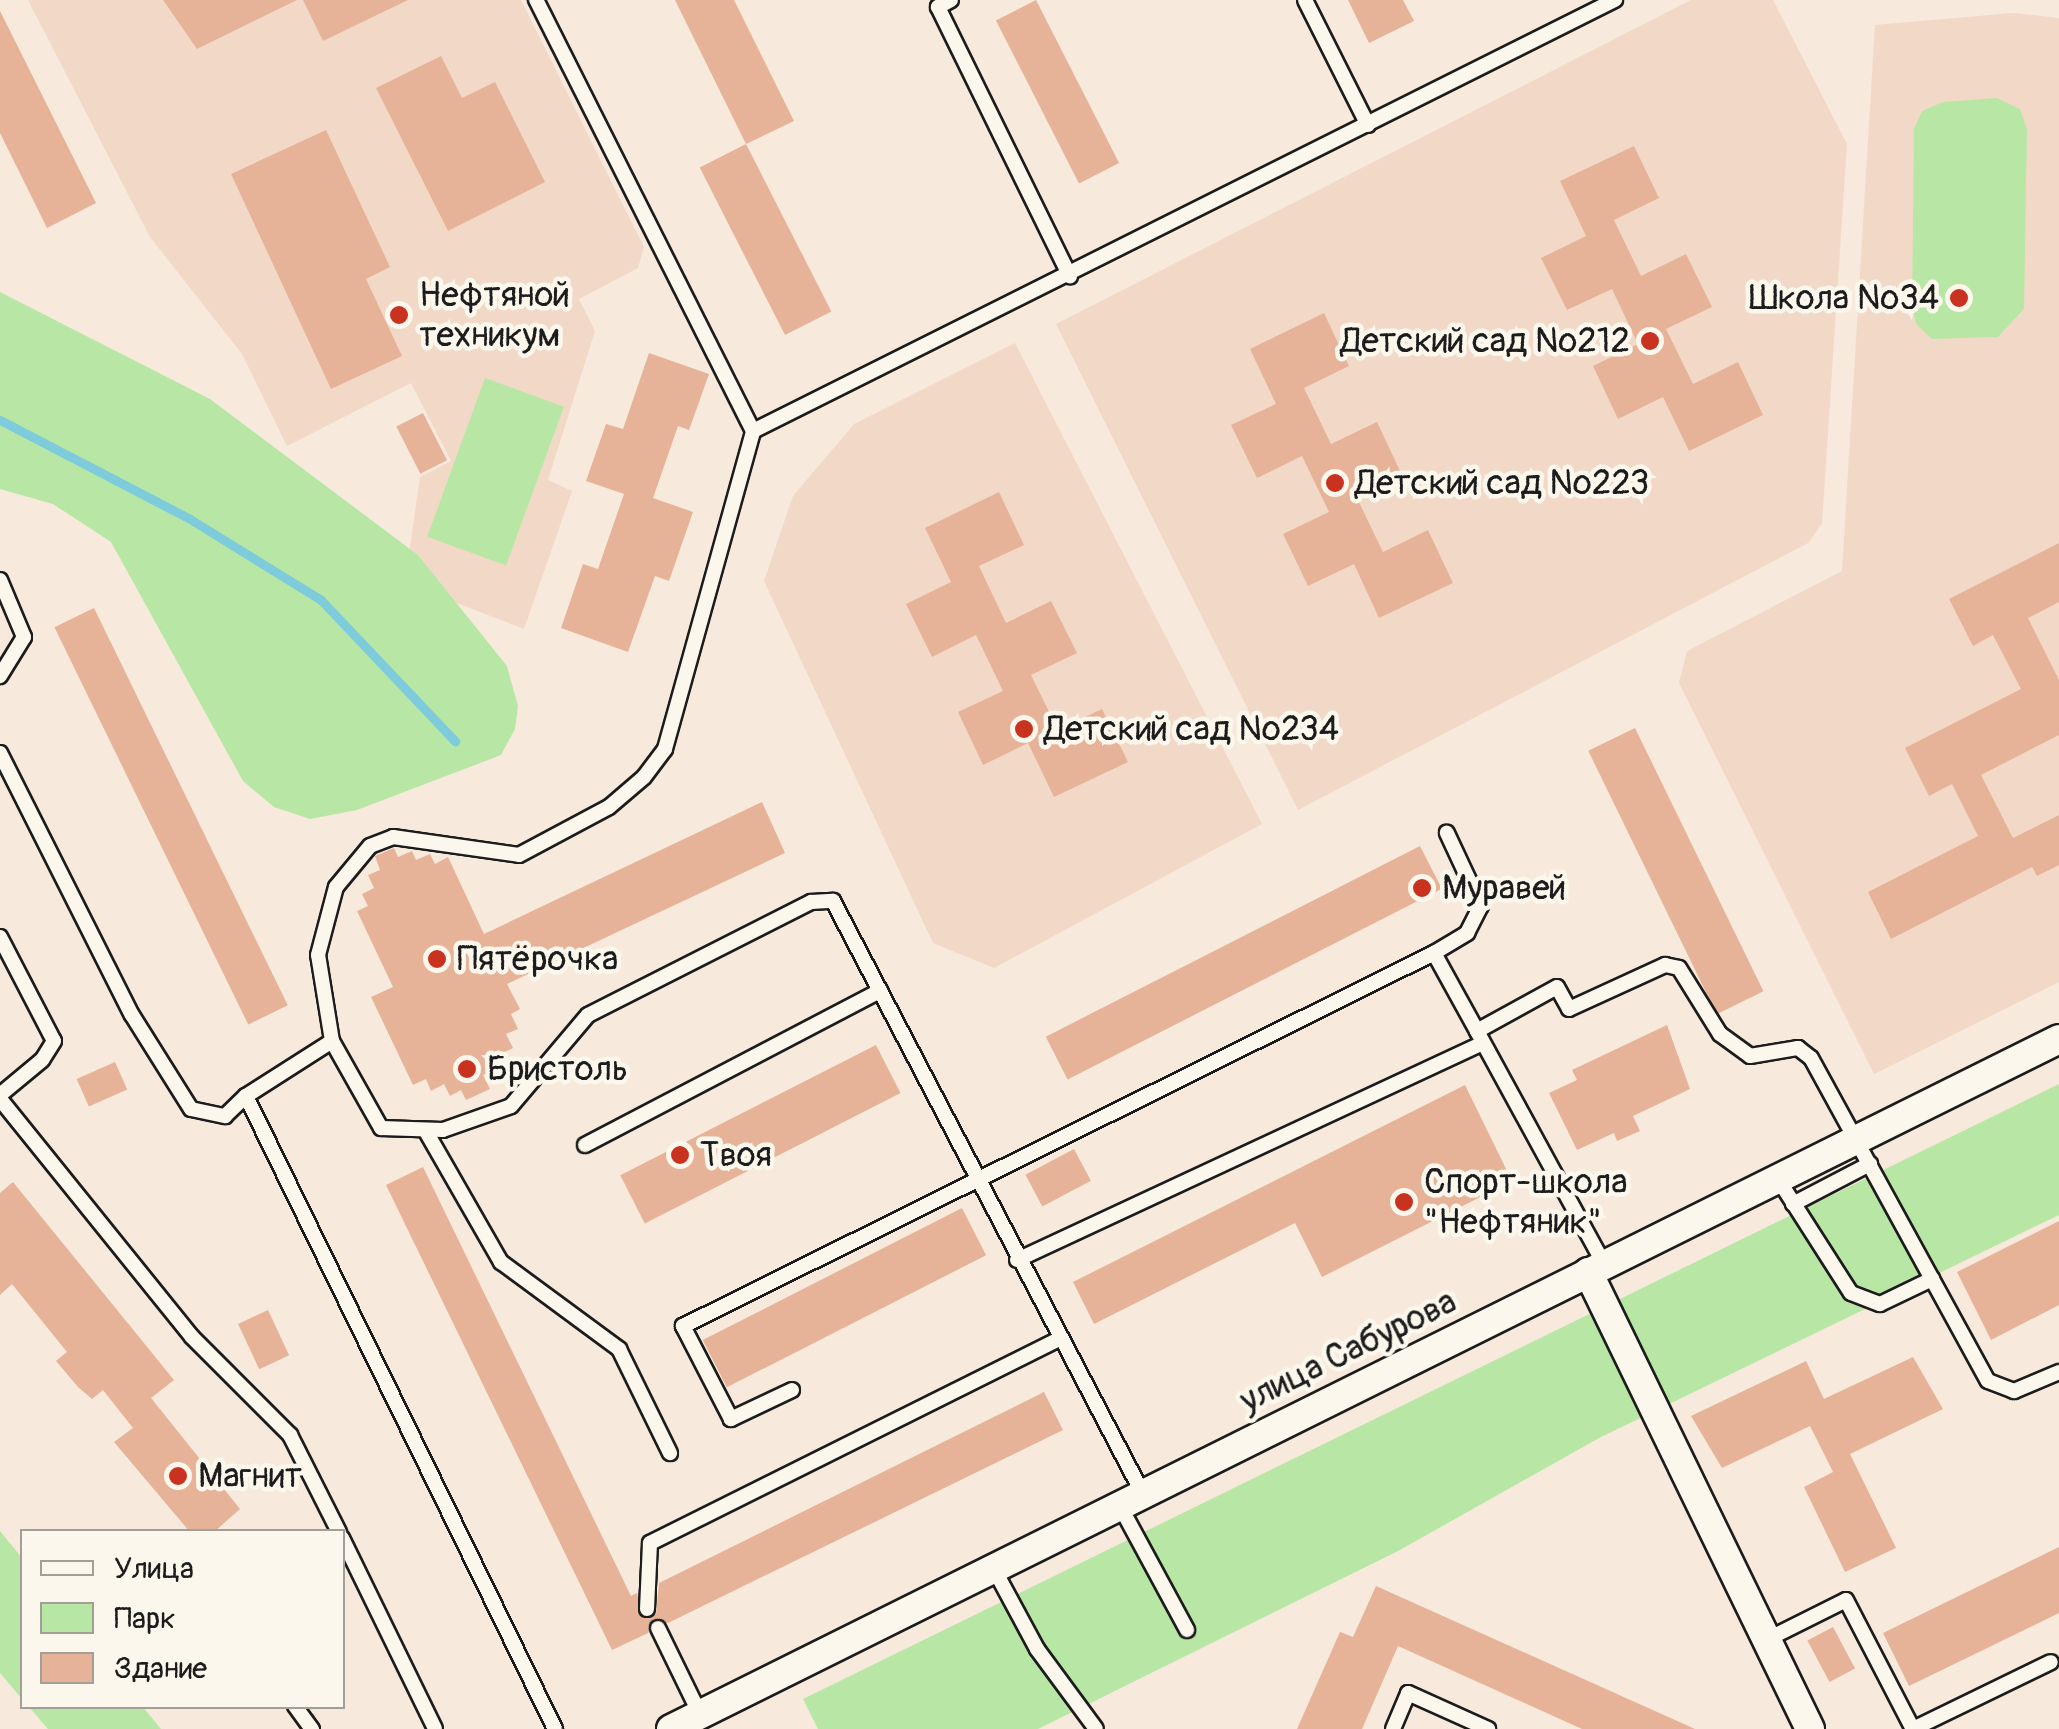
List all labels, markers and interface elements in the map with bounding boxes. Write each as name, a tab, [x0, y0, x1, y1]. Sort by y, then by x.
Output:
place label: Нефтяной техникум	[419, 274, 570, 356]
place label: Школа №34	[1749, 277, 1939, 319]
marker: Школа №34	[1948, 287, 1970, 309]
marker: Нефтяной техникум	[388, 304, 410, 326]
place label: Детский сад №212	[1340, 320, 1630, 362]
marker: Детский сад №212	[1639, 330, 1661, 352]
place label: Детский сад №223	[1355, 462, 1649, 504]
marker: Детский сад №223	[1324, 472, 1346, 494]
place label: Детский сад №234	[1044, 708, 1339, 750]
marker: Детский сад №234	[1013, 718, 1035, 740]
place label: Муравей	[1442, 867, 1566, 909]
marker: Муравей	[1411, 877, 1433, 899]
place label: Пятёрочка	[457, 938, 618, 980]
marker: Пятёрочка	[426, 948, 448, 970]
place label: Бристоль	[487, 1048, 628, 1090]
marker: Бристоль	[456, 1058, 478, 1080]
place label: Твоя	[700, 1134, 772, 1176]
marker: Твоя	[669, 1144, 691, 1166]
place label: Спорт-школа "Нефтяник"	[1424, 1161, 1627, 1243]
marker: Спорт-школа "Нефтяник"	[1393, 1191, 1415, 1213]
street label: улица Сабурова	[1233, 1281, 1463, 1421]
place label: Магнит	[198, 1455, 302, 1497]
marker: Магнит	[167, 1465, 189, 1487]
legend	[20, 1529, 345, 1709]
text: Улица	[114, 1550, 194, 1587]
text: Парк	[114, 1600, 176, 1637]
text: Здание	[114, 1650, 207, 1687]

